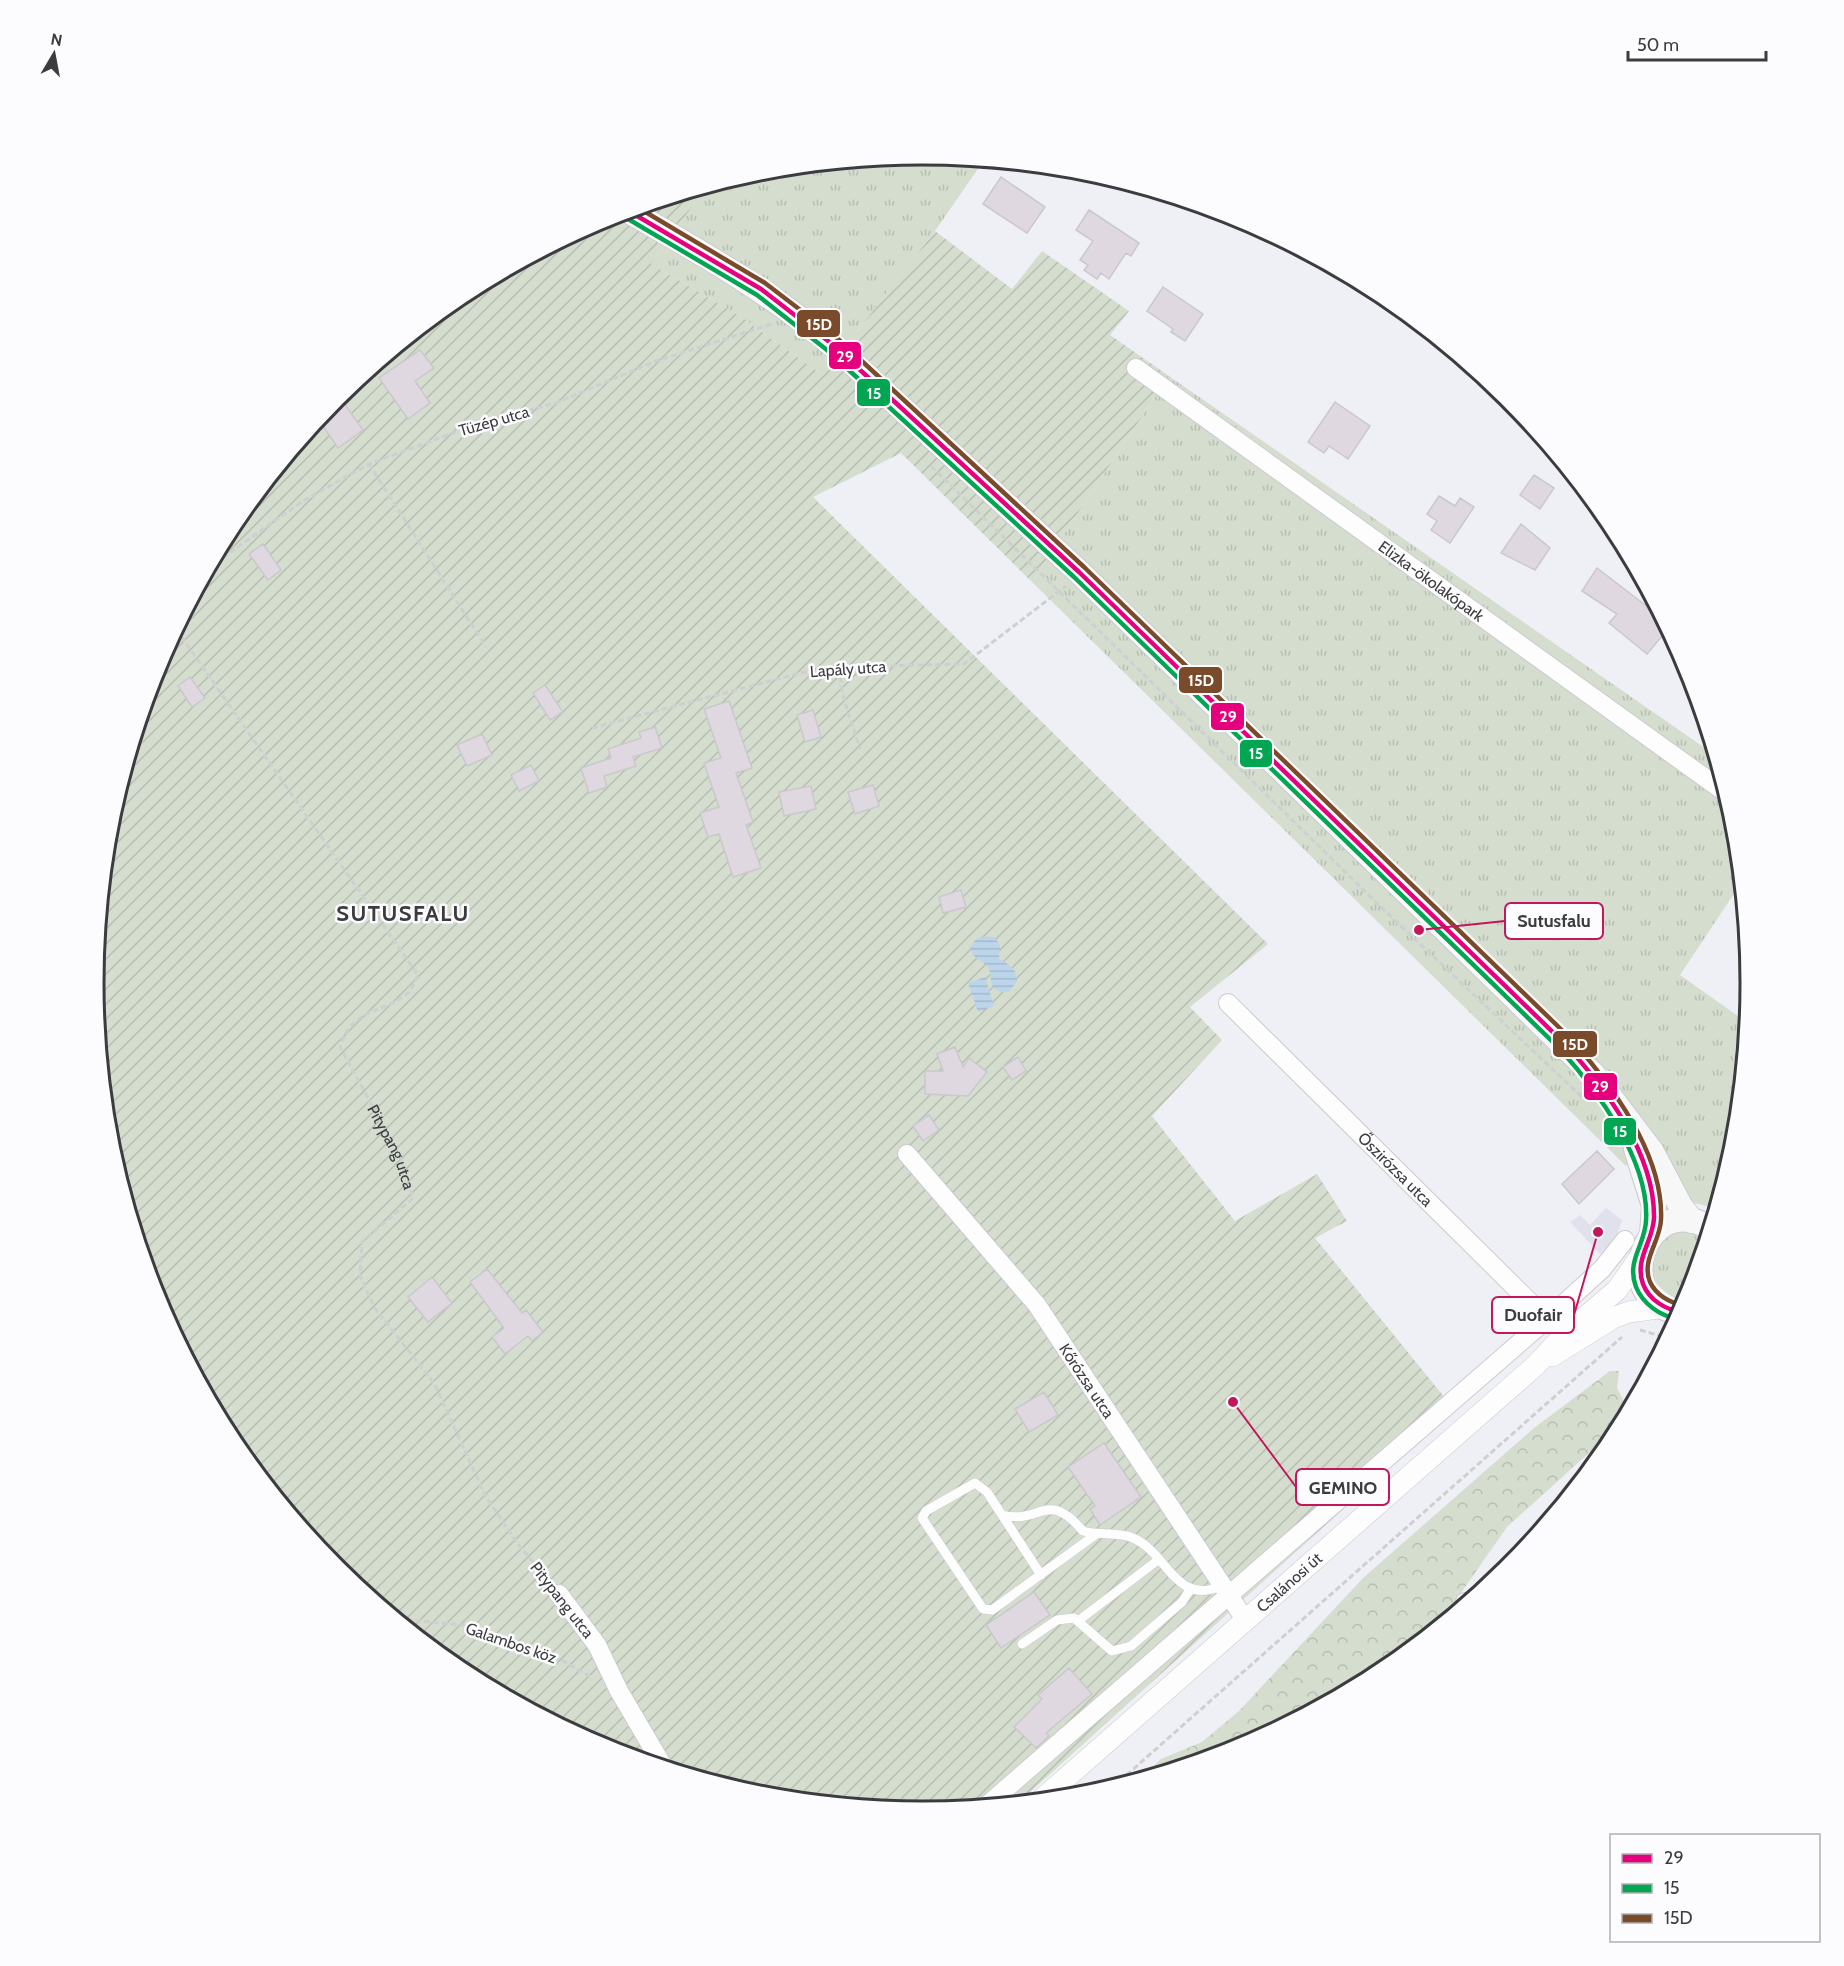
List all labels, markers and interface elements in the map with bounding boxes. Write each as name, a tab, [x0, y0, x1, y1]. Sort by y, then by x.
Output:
north arrow	[24, 24, 84, 84]
scale bar	[1628, 24, 1766, 62]
text: N	[49, 29, 64, 50]
text: 50 m	[1637, 34, 1679, 56]
line badge: 15D	[796, 309, 841, 338]
text: 15D	[806, 315, 832, 334]
line badge: 29	[828, 341, 862, 370]
text: 29	[836, 347, 854, 366]
line badge: 15	[856, 378, 891, 407]
text: 15	[867, 384, 881, 403]
street label: Tüzép utca	[457, 402, 532, 440]
street label: Elizka-ökolakópark	[1375, 536, 1489, 626]
street label: Lapály utca	[809, 657, 887, 681]
line badge: 15D	[1178, 666, 1223, 694]
text: 15D	[1188, 671, 1214, 690]
line badge: 29	[1210, 702, 1245, 731]
text: 29	[1219, 707, 1237, 726]
line badge: 15	[1239, 739, 1273, 768]
text: 15	[1249, 744, 1263, 763]
district label: SUTUSFALU	[336, 900, 470, 927]
callout: Sutusfalu	[1505, 903, 1603, 939]
text: Sutusfalu	[1517, 910, 1591, 932]
line badge: 15D	[1552, 1030, 1598, 1058]
text: 15D	[1562, 1035, 1588, 1054]
line badge: 29	[1583, 1072, 1618, 1101]
text: 29	[1591, 1077, 1609, 1096]
street label: Pitypang utca	[364, 1101, 419, 1192]
line badge: 15	[1603, 1117, 1637, 1146]
text: 15	[1613, 1122, 1627, 1141]
street label: Őszirózsa utca	[1354, 1128, 1437, 1210]
callout: Duofair	[1492, 1297, 1574, 1333]
text: Duofair	[1504, 1304, 1562, 1326]
street label: Kőrózsa utca	[1056, 1340, 1119, 1422]
callout: GEMINO	[1296, 1469, 1389, 1505]
text: GEMINO	[1309, 1477, 1378, 1499]
street label: Csalánosi út	[1252, 1548, 1326, 1616]
street label: Pitypang utca	[526, 1558, 598, 1642]
street label: Galambos köz	[463, 1619, 559, 1668]
legend	[1610, 1834, 1820, 1942]
text: 29	[1664, 1847, 1684, 1869]
text: 15	[1664, 1877, 1680, 1899]
text: 15D	[1664, 1907, 1693, 1929]

